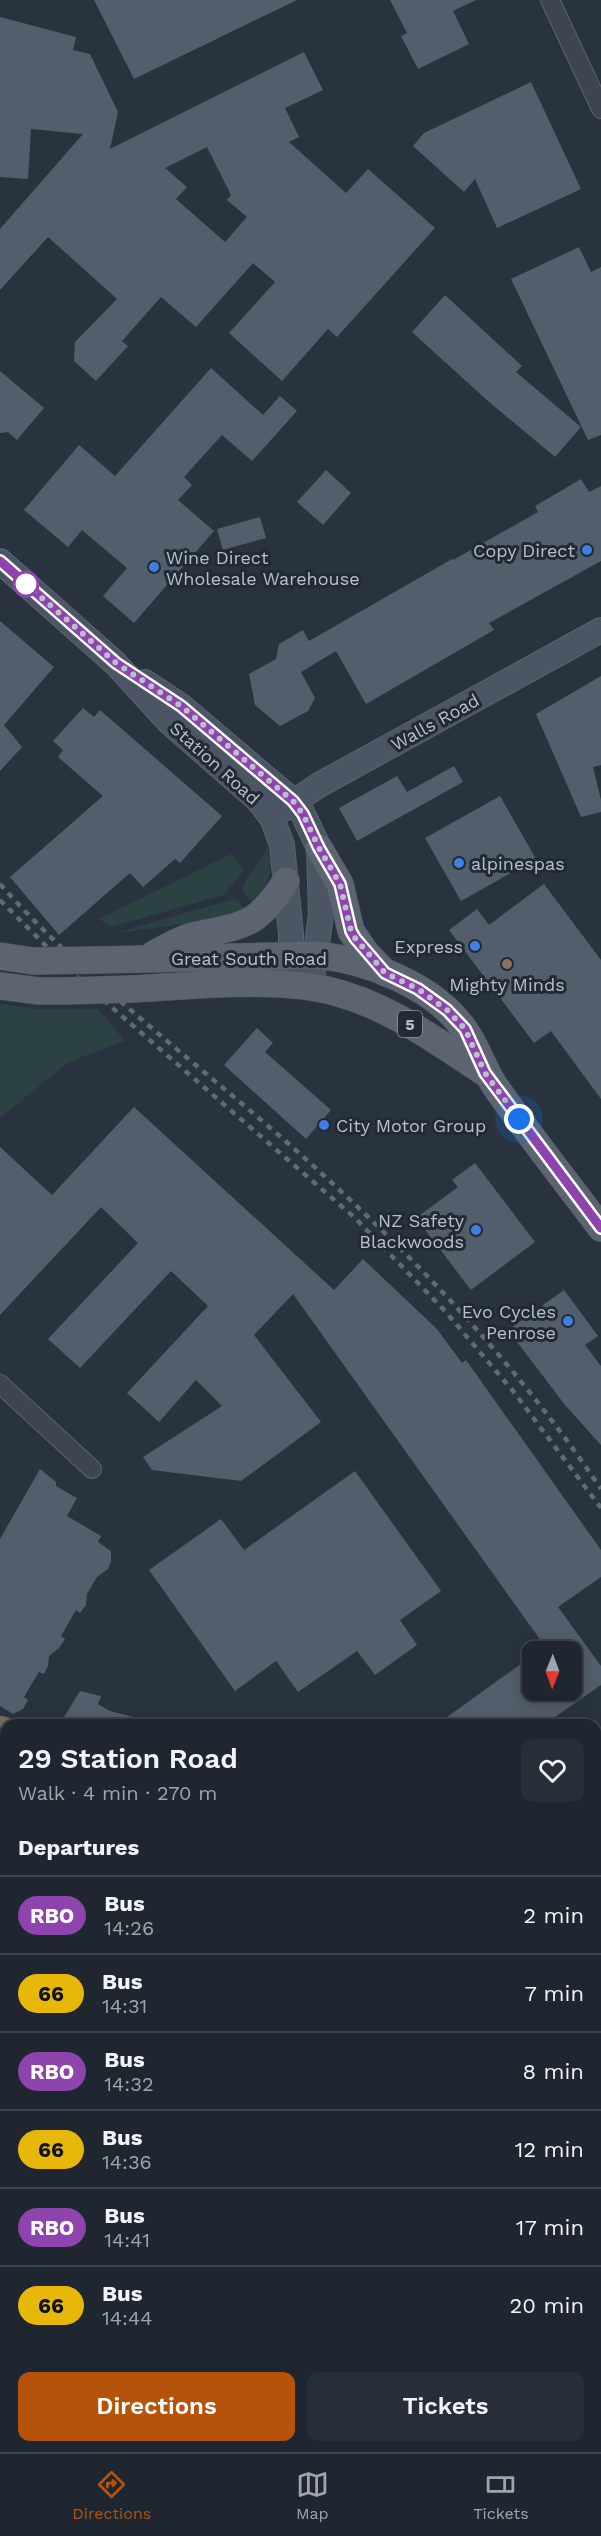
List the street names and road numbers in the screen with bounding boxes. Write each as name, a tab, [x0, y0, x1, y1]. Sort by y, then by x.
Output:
street label: Walls Road	[387, 689, 483, 755]
street label: Station Road	[166, 717, 264, 809]
street label: Great South Road	[171, 948, 327, 969]
road number: 5	[398, 1011, 422, 1037]

